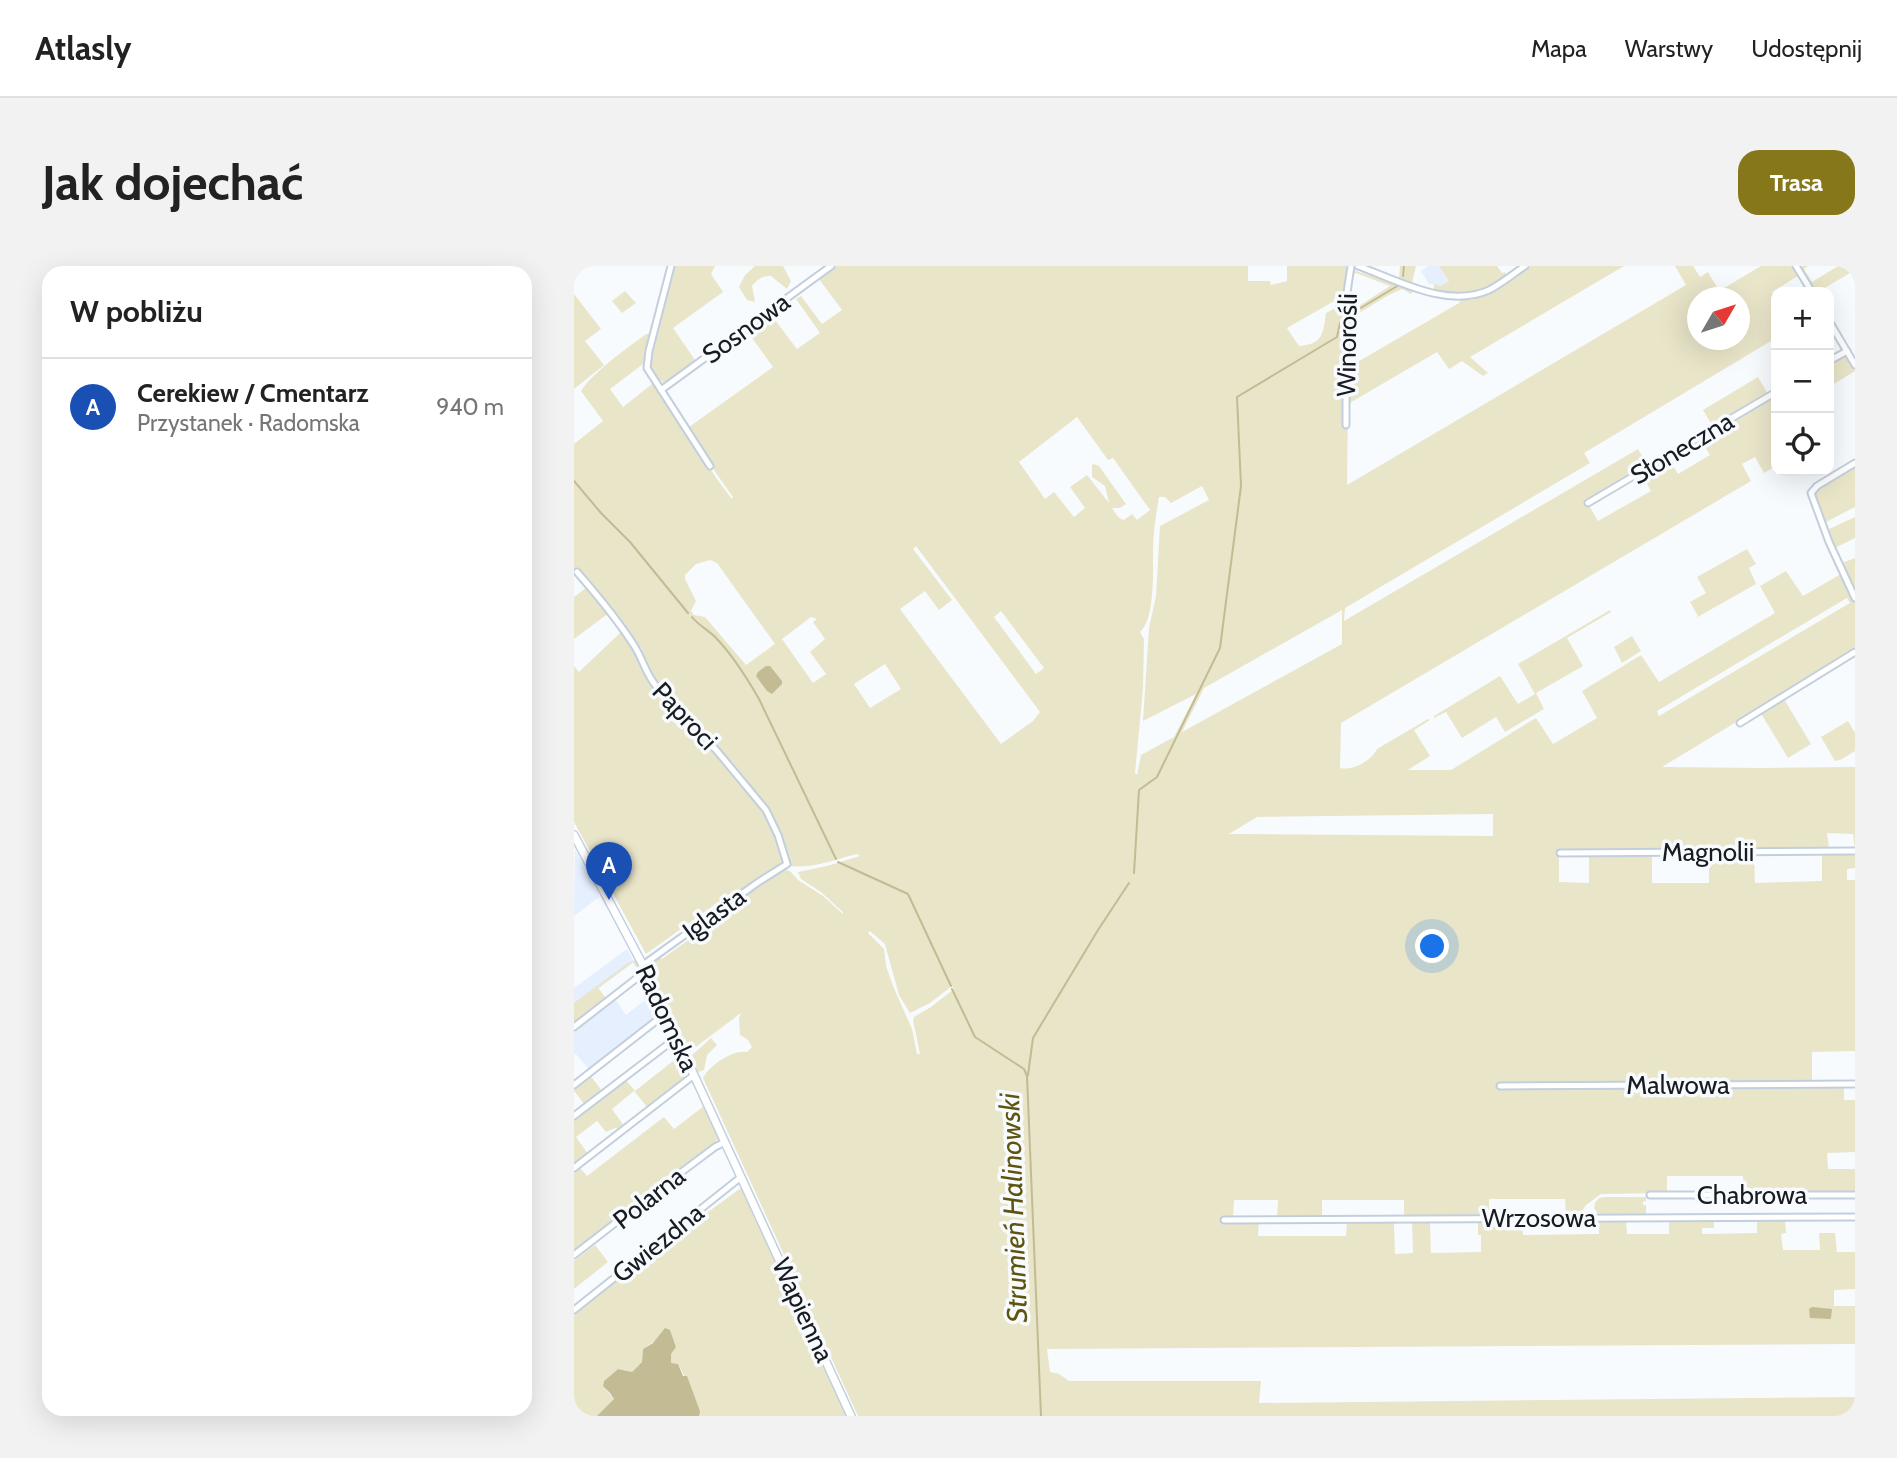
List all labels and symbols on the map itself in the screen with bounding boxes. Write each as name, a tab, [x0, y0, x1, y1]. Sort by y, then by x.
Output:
street label: Sosnowa	[696, 285, 796, 370]
north arrow	[1687, 287, 1750, 350]
street label: Winorośli	[1330, 293, 1364, 397]
street label: Słoneczna	[1625, 405, 1740, 491]
street label: Paproci	[646, 675, 724, 757]
street label: Magnolii	[1662, 836, 1754, 868]
pin: A	[586, 842, 632, 900]
street label: Iglasta	[676, 880, 752, 947]
your location	[1415, 929, 1449, 963]
street label: Radomska	[628, 959, 706, 1077]
street label: Malwowa	[1626, 1069, 1730, 1101]
water label: Strumień Halinowski	[992, 1092, 1034, 1323]
street label: Polarna	[607, 1160, 692, 1236]
street label: Chabrowa	[1697, 1179, 1808, 1211]
street label: Gwiezdna	[606, 1196, 711, 1290]
street label: Wrzosowa	[1482, 1202, 1597, 1234]
street label: Wapienna	[765, 1253, 841, 1367]

